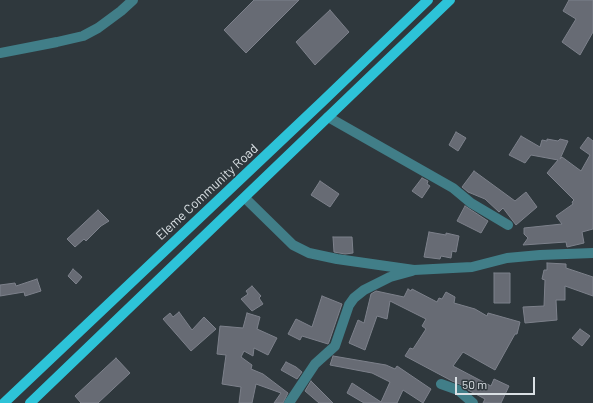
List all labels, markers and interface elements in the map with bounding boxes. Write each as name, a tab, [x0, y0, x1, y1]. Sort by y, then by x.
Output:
street label: Eleme Community Road	[153, 141, 261, 243]
scale bar	[457, 369, 537, 395]
text: 50 m	[462, 377, 487, 391]

